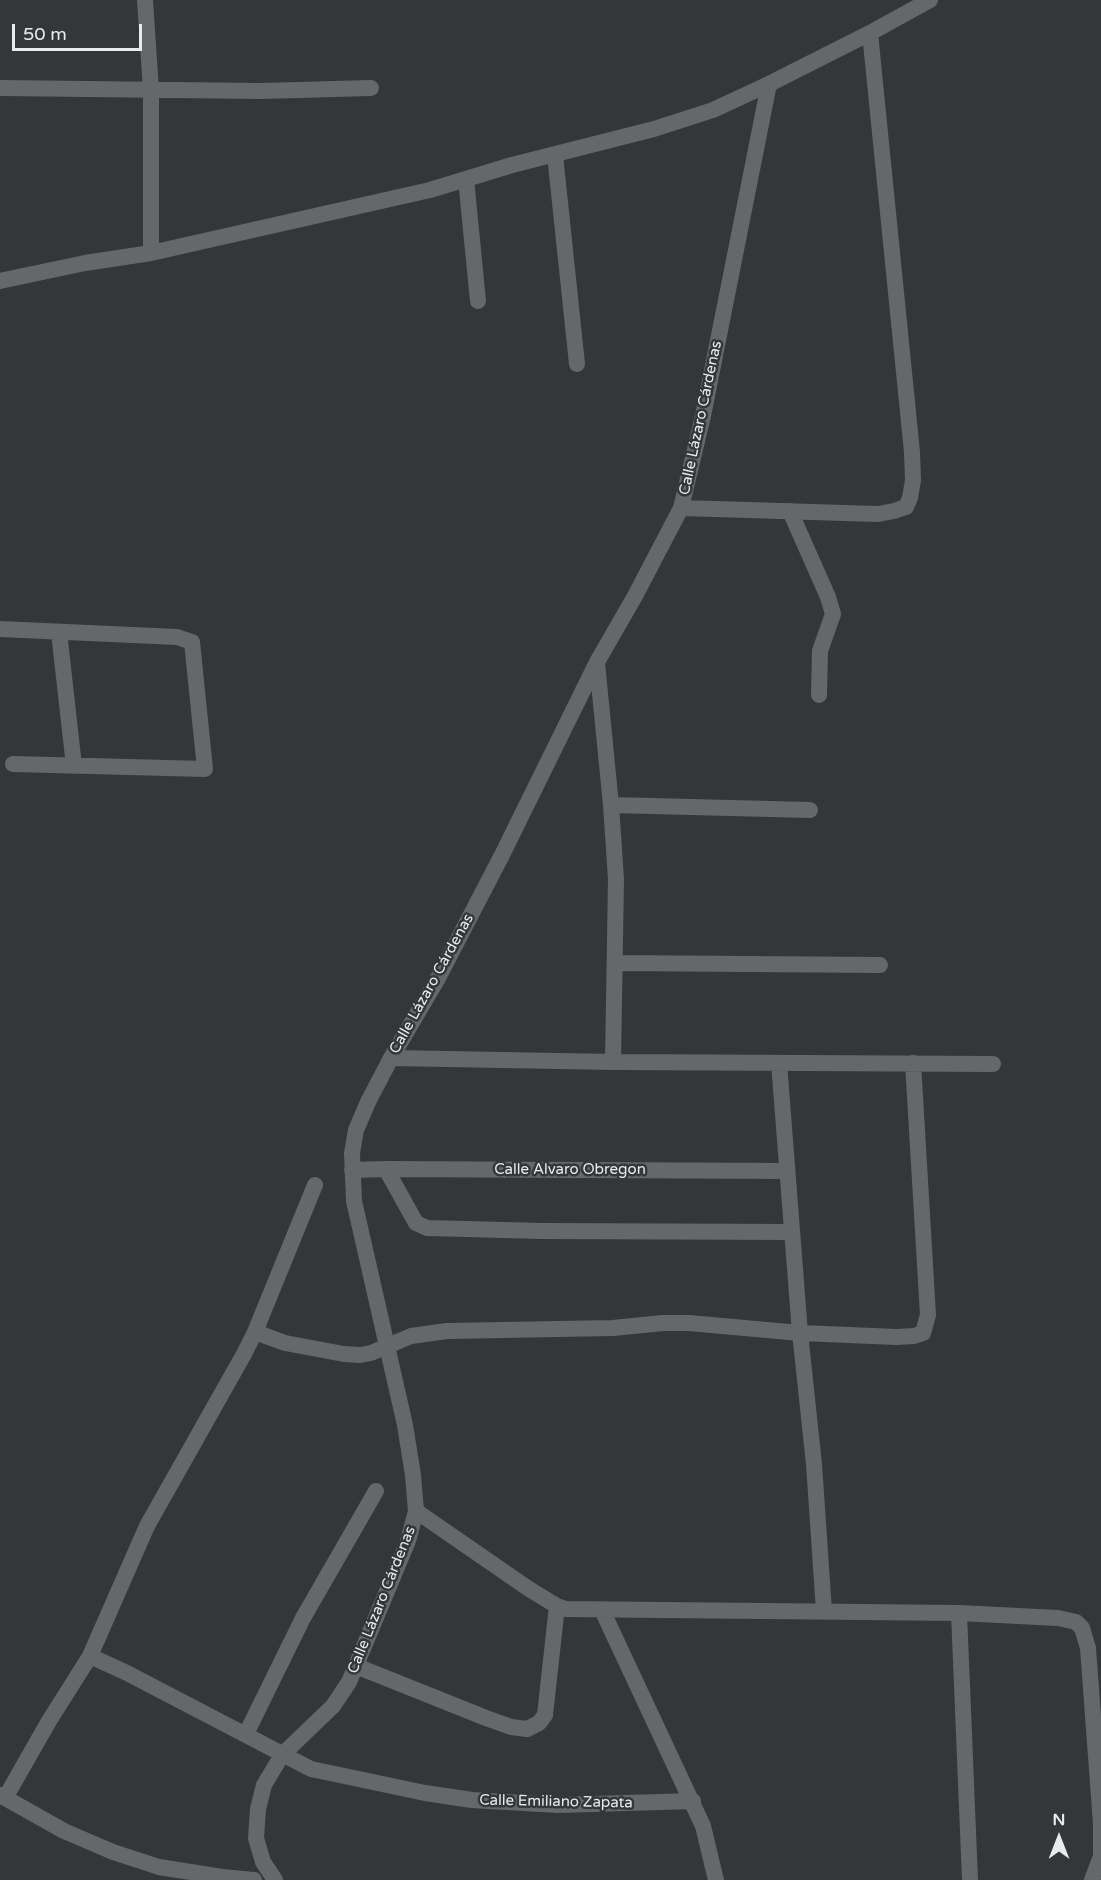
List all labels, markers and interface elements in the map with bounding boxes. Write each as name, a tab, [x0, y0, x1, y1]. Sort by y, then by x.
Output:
scale bar	[15, 12, 146, 50]
text: 50 m	[23, 23, 67, 45]
street label: Calle Lázaro Cárdenas	[676, 339, 726, 497]
street label: Calle Lázaro Cárdenas	[386, 911, 478, 1057]
street label: Calle Alvaro Obregon	[494, 1161, 646, 1179]
street label: Calle Lázaro Cárdenas	[344, 1524, 420, 1676]
street label: Calle Emiliano Zapata	[479, 1792, 633, 1812]
north arrow	[1029, 1808, 1089, 1868]
text: N	[1053, 1810, 1065, 1830]

